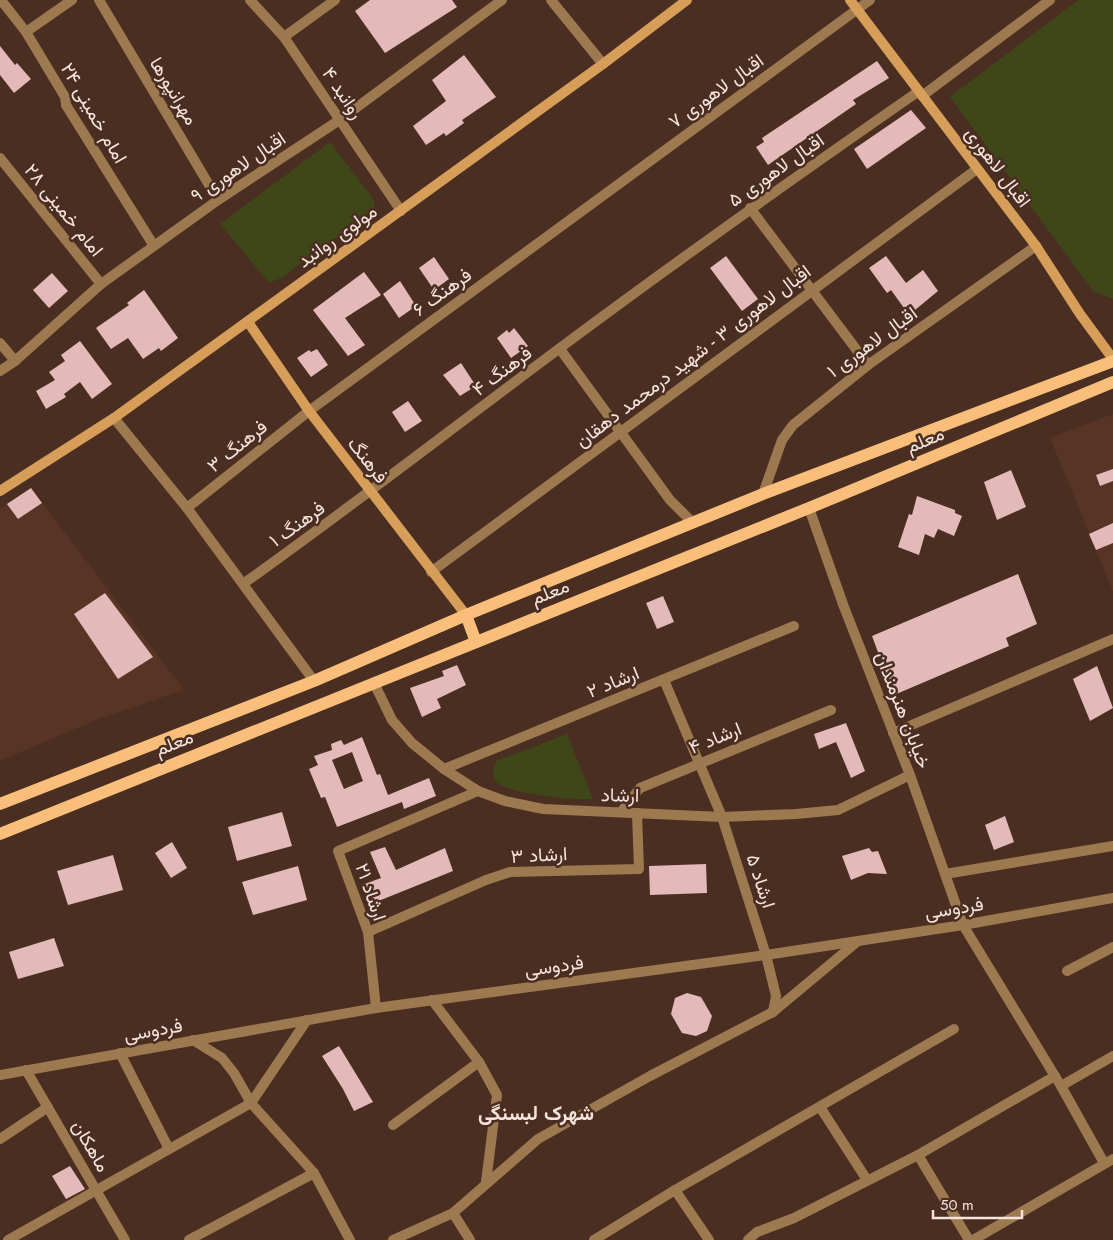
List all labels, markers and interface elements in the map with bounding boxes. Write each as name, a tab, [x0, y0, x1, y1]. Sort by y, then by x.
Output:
street label: اقبال لاهوری ۷	[663, 47, 769, 135]
street label: مهرانپورها	[143, 52, 205, 130]
street label: امام خمینی ۲۴	[54, 58, 134, 168]
street label: روانبد ۴	[316, 62, 370, 124]
street label: اقبال لاهوری	[959, 121, 1037, 213]
street label: اقبال لاهوری ۹	[185, 125, 291, 209]
street label: اقبال لاهوری ۵	[722, 127, 830, 213]
street label: امام خمینی ۲۸	[18, 158, 110, 262]
street label: مولوی روانبد	[292, 198, 382, 274]
street label: اقبال لاهوری ۳ - شهید درمحمد دهقان	[569, 258, 817, 454]
street label: فرهنگ ۶	[407, 261, 477, 323]
street label: اقبال لاهوری ۱	[821, 300, 923, 384]
street label: فرهنگ ۴	[466, 340, 538, 402]
street label: فرهنگ ۳	[201, 413, 273, 479]
street label: معلم	[902, 420, 948, 460]
street label: فرهنگ	[341, 431, 395, 489]
street label: فرهنگ ۱	[263, 494, 331, 554]
street label: معلم	[527, 572, 573, 612]
street label: خیابان هنرمندان	[868, 648, 938, 772]
street label: ارشاد ۲	[583, 659, 643, 705]
street label: ارشاد ۴	[684, 715, 746, 761]
street label: معلم	[151, 723, 197, 763]
street label: ارشاد	[601, 781, 639, 809]
street label: ارشاد ۳	[510, 840, 568, 870]
street label: ارشاد ۵	[740, 850, 782, 912]
street label: ارشاد ۲۱	[349, 859, 393, 925]
street label: فردوسی	[923, 890, 985, 926]
street label: فردوسی	[523, 948, 585, 984]
street label: فردوسی	[121, 1012, 185, 1048]
district label: شهرک لبسنگی	[478, 1099, 594, 1128]
street label: ماهکان	[65, 1115, 117, 1177]
scale bar	[933, 1188, 1022, 1220]
text: 50 m	[940, 1194, 974, 1216]

